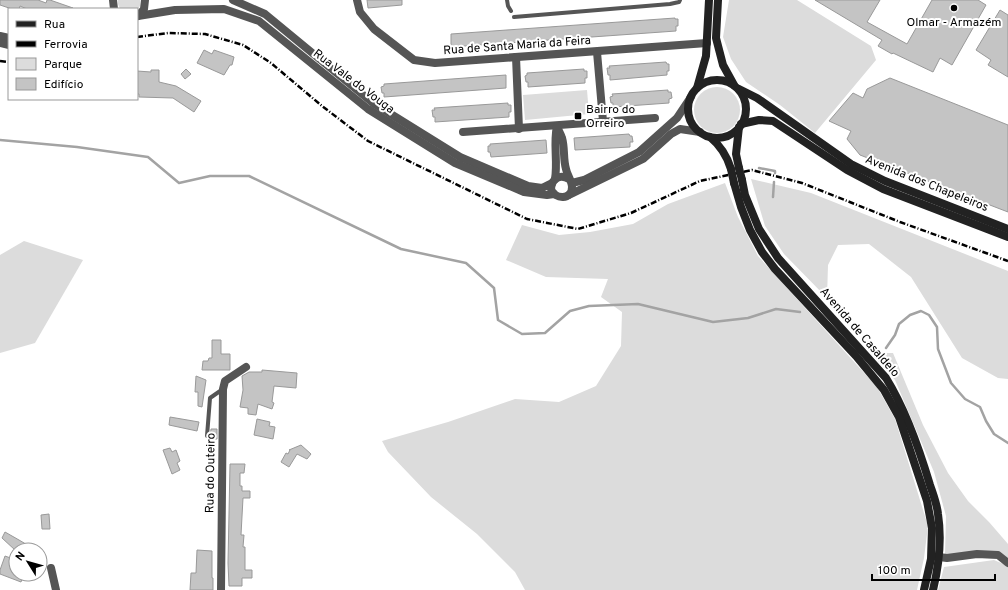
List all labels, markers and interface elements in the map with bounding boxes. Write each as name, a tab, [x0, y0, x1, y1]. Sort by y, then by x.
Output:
marker: Olmar - Armazém	[949, 3, 959, 13]
legend	[8, 8, 138, 100]
place label: Olmar - Armazém	[906, 15, 1002, 31]
text: Rua	[44, 17, 65, 33]
street label: Rua de Santa Maria da Feira	[443, 33, 591, 59]
text: Ferrovia	[44, 37, 87, 53]
street label: Rua Vale do Vouga	[309, 46, 397, 118]
text: Parque	[44, 57, 82, 73]
text: Edifício	[44, 77, 84, 93]
place label: Bairro do Orreiro	[586, 102, 636, 132]
marker: Bairro do Orreiro	[573, 111, 583, 121]
street label: Avenida dos Chapeleiros	[863, 152, 991, 216]
street label: Avenida de Casaldelo	[816, 284, 903, 381]
street label: Rua do Outeiro	[202, 432, 220, 513]
north arrow	[8, 542, 48, 582]
text: N	[13, 549, 29, 564]
scale bar	[872, 556, 995, 582]
text: 100 m	[878, 563, 911, 579]

